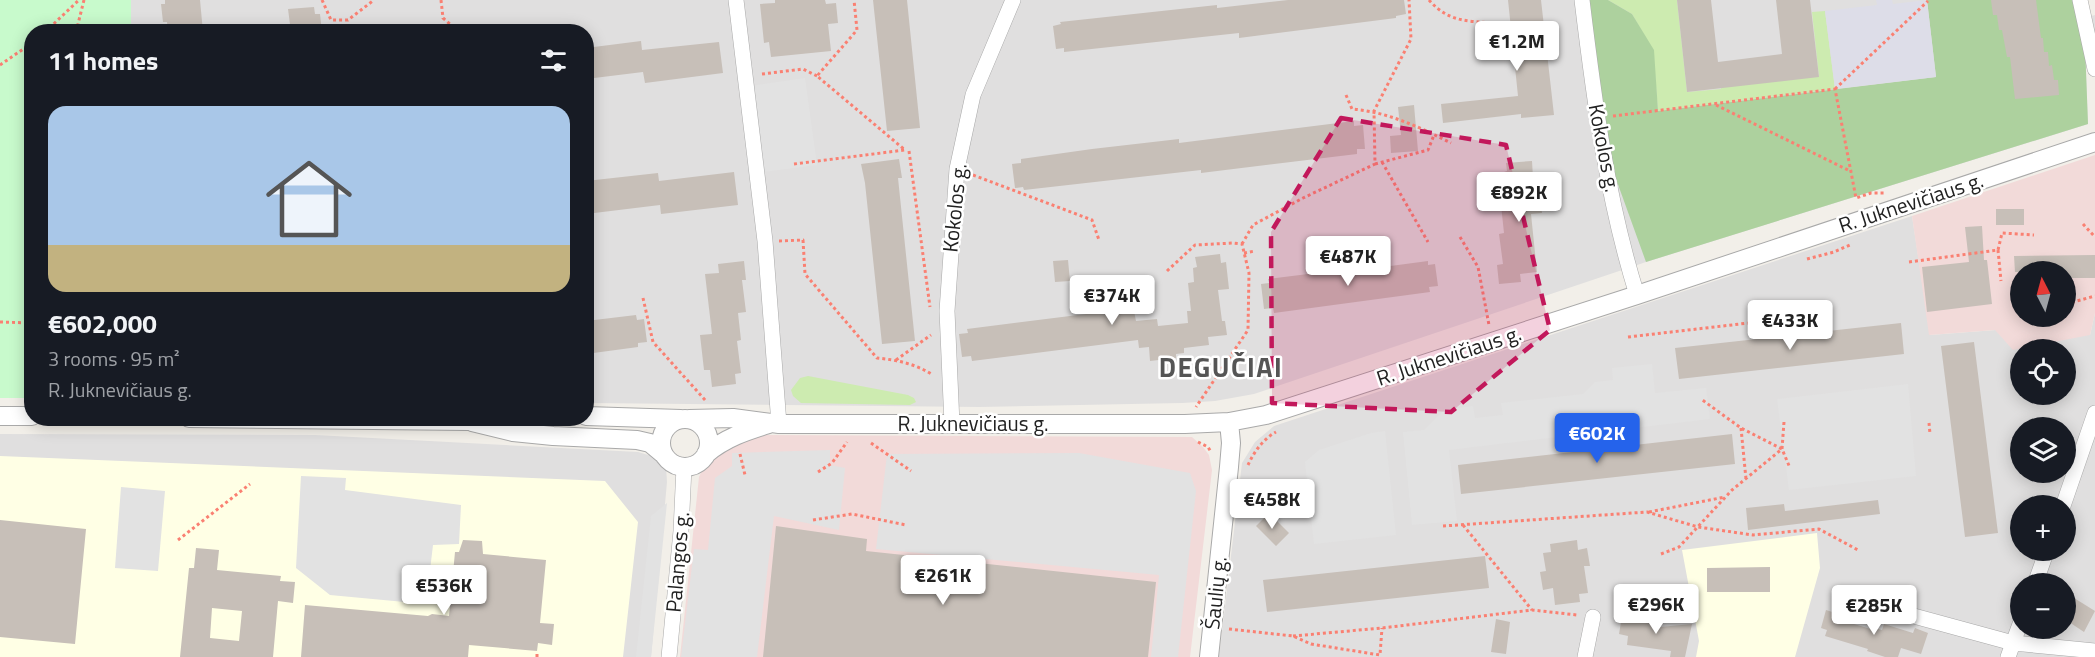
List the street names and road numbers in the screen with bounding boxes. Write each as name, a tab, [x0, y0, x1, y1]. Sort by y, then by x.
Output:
street label: Kokolos g.	[1581, 101, 1629, 195]
street label: Kokolos g.	[933, 162, 975, 254]
street label: R. Juknevičiaus g.	[1834, 164, 1987, 241]
street label: R. Juknevičiaus g.	[1372, 317, 1525, 394]
street label: R. Juknevičiaus g.	[898, 407, 1048, 439]
street label: Palangos g.	[657, 510, 697, 614]
street label: Šaulių g.	[1195, 555, 1235, 631]

